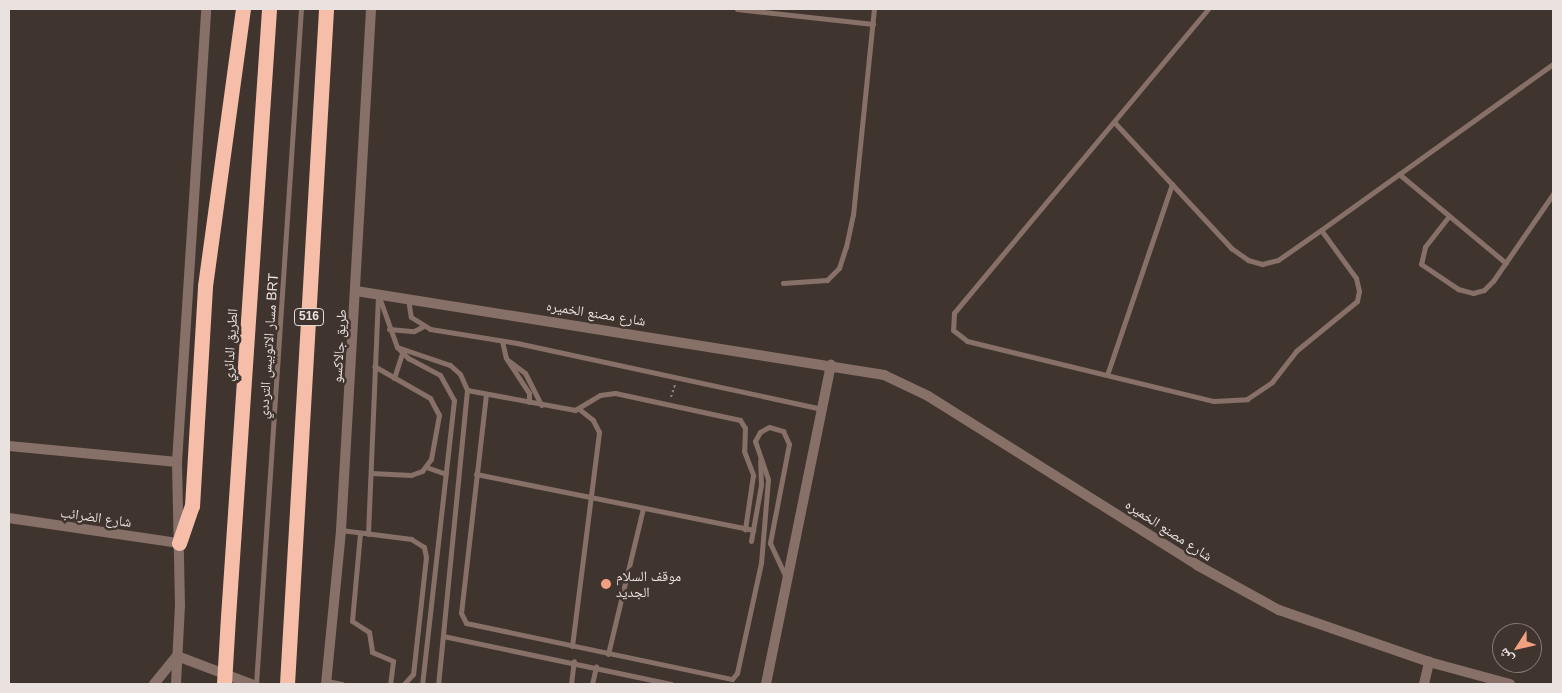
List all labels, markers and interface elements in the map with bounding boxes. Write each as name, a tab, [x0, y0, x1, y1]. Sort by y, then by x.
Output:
street label: مسار الاتوبيس الترددي BRT	[255, 272, 281, 420]
street label: شارع مصنع الخميره	[545, 297, 647, 329]
street label: الطريق الدائري	[219, 308, 241, 382]
road number: 516	[293, 308, 325, 326]
street label: طريق جالاكسو	[328, 309, 350, 383]
street label: شارع مصنع الخميره	[1122, 496, 1216, 564]
street label: شارع الضرائب	[59, 504, 133, 530]
place label: موقف السلام الجديد	[616, 568, 681, 600]
marker: موقف السلام الجديد	[600, 578, 612, 590]
north arrow	[1492, 623, 1542, 673]
text: ش	[1495, 645, 1516, 667]

